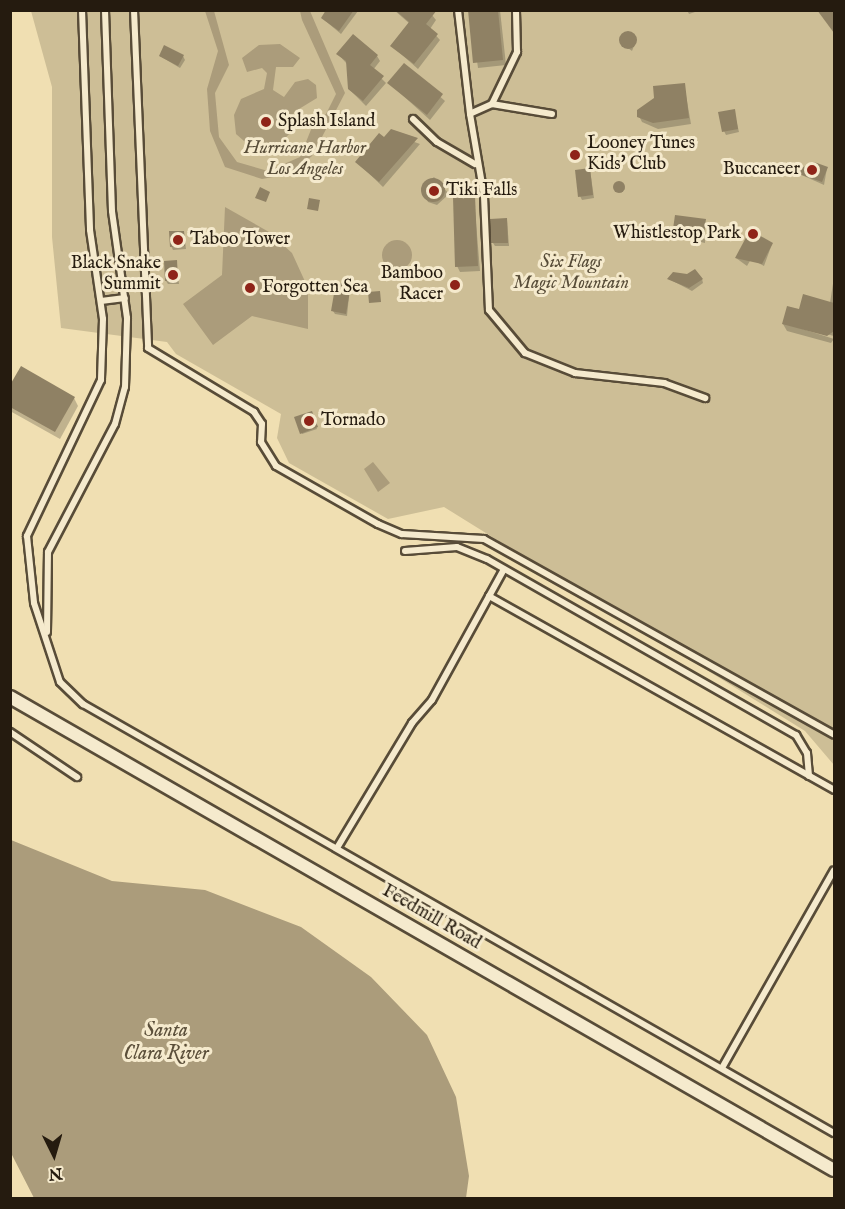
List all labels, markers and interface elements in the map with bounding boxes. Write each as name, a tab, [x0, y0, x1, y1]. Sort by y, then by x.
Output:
place label: Splash Island	[278, 111, 375, 133]
marker: Splash Island	[259, 115, 273, 129]
place label: Looney Tunes Kids' Club	[587, 134, 695, 176]
park label: Hurricane Harbor Los Angeles	[244, 139, 366, 182]
marker: Looney Tunes Kids' Club	[568, 148, 582, 162]
place label: Buccaneer	[723, 159, 800, 181]
marker: Buccaneer	[805, 163, 819, 177]
place label: Tiki Falls	[446, 180, 517, 202]
marker: Tiki Falls	[427, 184, 441, 198]
place label: Whistlestop Park	[613, 223, 741, 245]
marker: Whistlestop Park	[746, 227, 760, 241]
place label: Taboo Tower	[190, 229, 290, 251]
marker: Taboo Tower	[171, 233, 185, 247]
park label: Six Flags Magic Mountain	[513, 253, 629, 296]
place label: Black Snake Summit	[71, 254, 161, 296]
place label: Bamboo Racer	[380, 264, 443, 306]
marker: Black Snake Summit	[166, 268, 180, 282]
place label: Forgotten Sea	[262, 277, 368, 299]
marker: Bamboo Racer	[448, 278, 462, 292]
marker: Forgotten Sea	[243, 281, 257, 295]
place label: Tornado	[321, 410, 385, 432]
marker: Tornado	[302, 414, 316, 428]
street label: Feedmill Road	[378, 881, 484, 955]
water label: Santa Clara River	[124, 1019, 208, 1066]
north arrow	[24, 1125, 84, 1185]
text: N	[48, 1162, 63, 1183]

